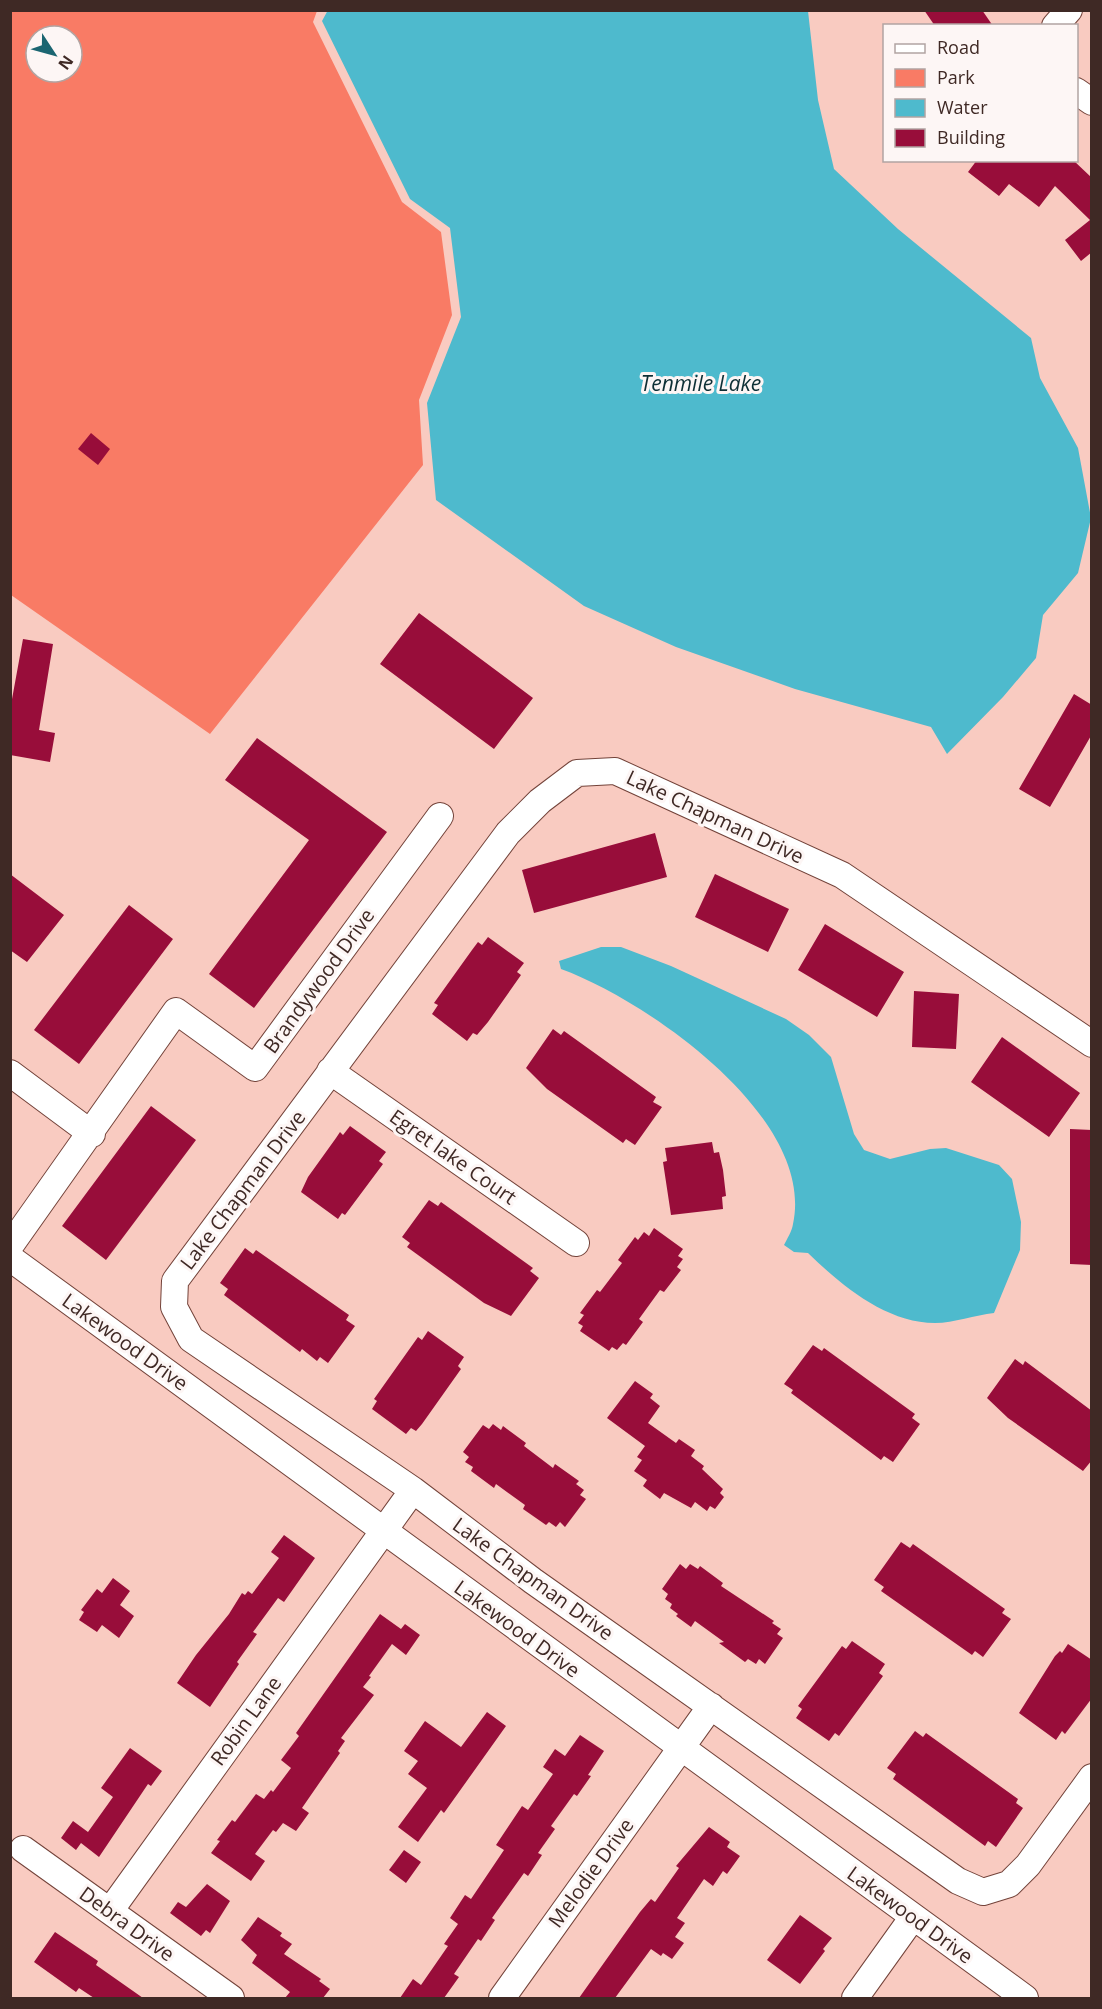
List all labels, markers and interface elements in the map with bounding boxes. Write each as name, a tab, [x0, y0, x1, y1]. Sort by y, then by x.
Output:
north arrow	[24, 24, 84, 84]
legend	[883, 24, 1078, 162]
text: Road	[937, 35, 980, 59]
text: N	[53, 51, 79, 75]
text: Park	[937, 65, 975, 89]
text: Water	[937, 95, 988, 119]
text: Building	[937, 125, 1005, 149]
water label: Tenmile Lake	[641, 369, 761, 397]
street label: Lake Chapman Drive	[622, 764, 808, 870]
street label: Brandywood Drive	[257, 903, 380, 1058]
street label: Egret lake Court	[385, 1103, 522, 1210]
street label: Lake Chapman Drive	[174, 1105, 311, 1275]
street label: Lakewood Drive	[57, 1287, 194, 1396]
street label: Lake Chapman Drive	[447, 1511, 619, 1646]
street label: Lakewood Drive	[449, 1574, 586, 1683]
street label: Robin Lane	[204, 1671, 287, 1771]
street label: Melodie Drive	[542, 1813, 639, 1933]
street label: Lakewood Drive	[842, 1860, 979, 1969]
street label: Debra Drive	[74, 1880, 180, 1967]

